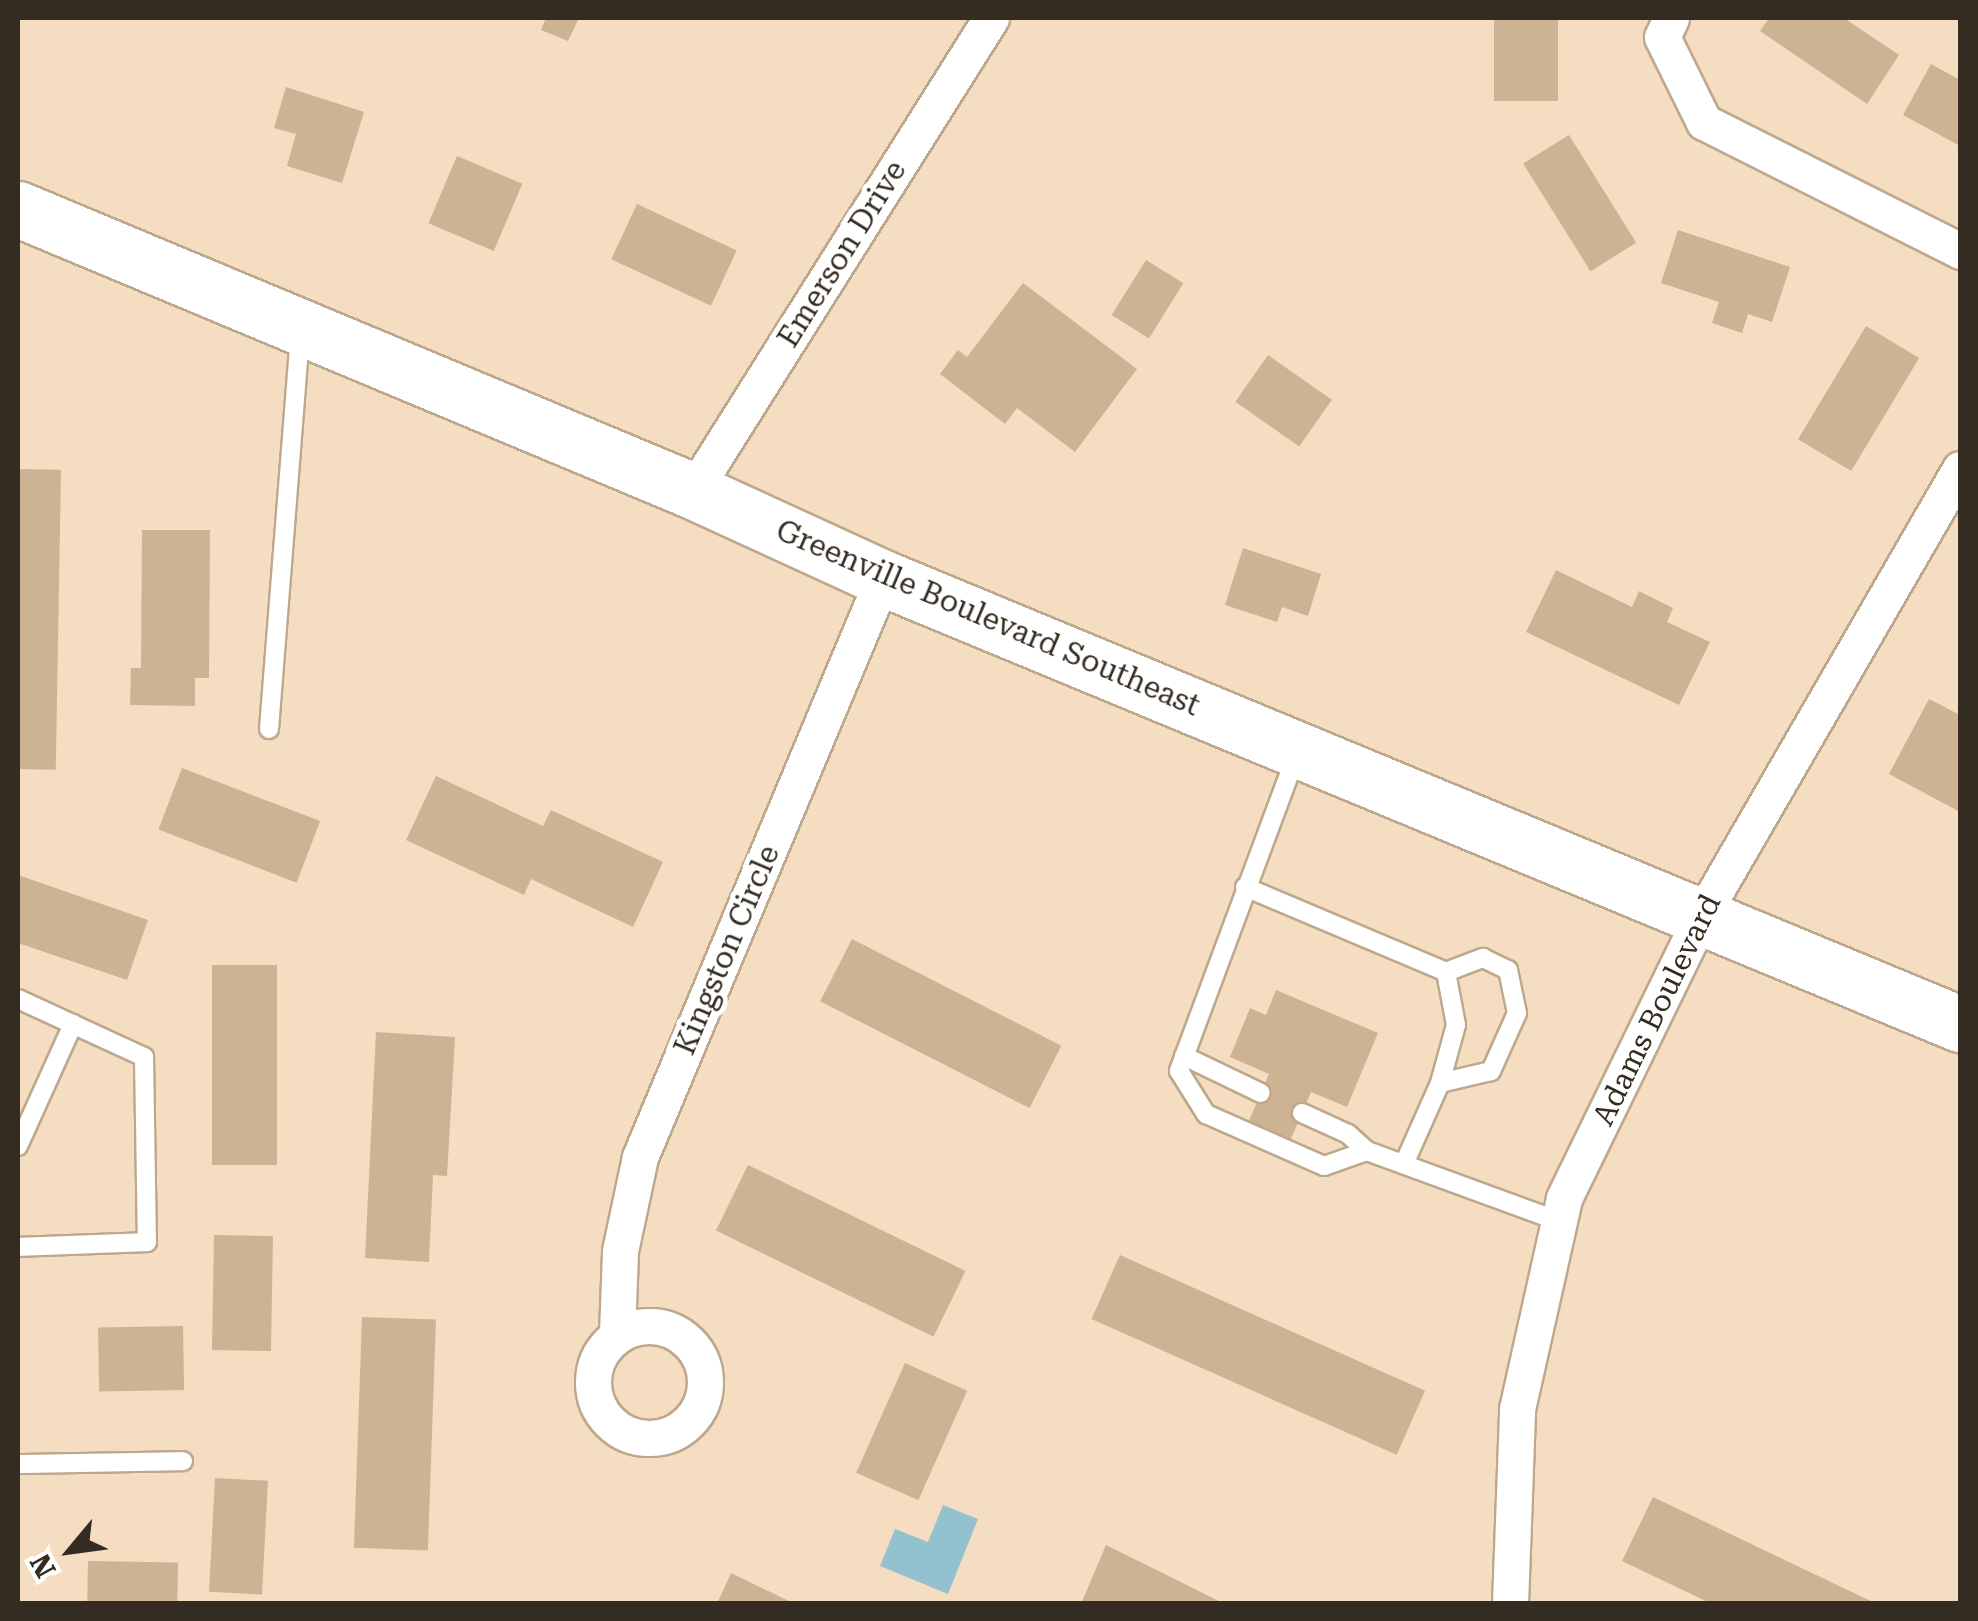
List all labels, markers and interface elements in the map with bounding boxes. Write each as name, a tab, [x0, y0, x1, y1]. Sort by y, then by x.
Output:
street label: Emerson Drive	[770, 154, 914, 354]
street label: Greenville Boulevard Southeast	[771, 512, 1205, 724]
street label: Kingston Circle	[667, 840, 787, 1060]
street label: Adams Boulevard	[1585, 889, 1729, 1131]
north arrow	[20, 1501, 120, 1601]
text: N	[24, 1548, 63, 1583]

